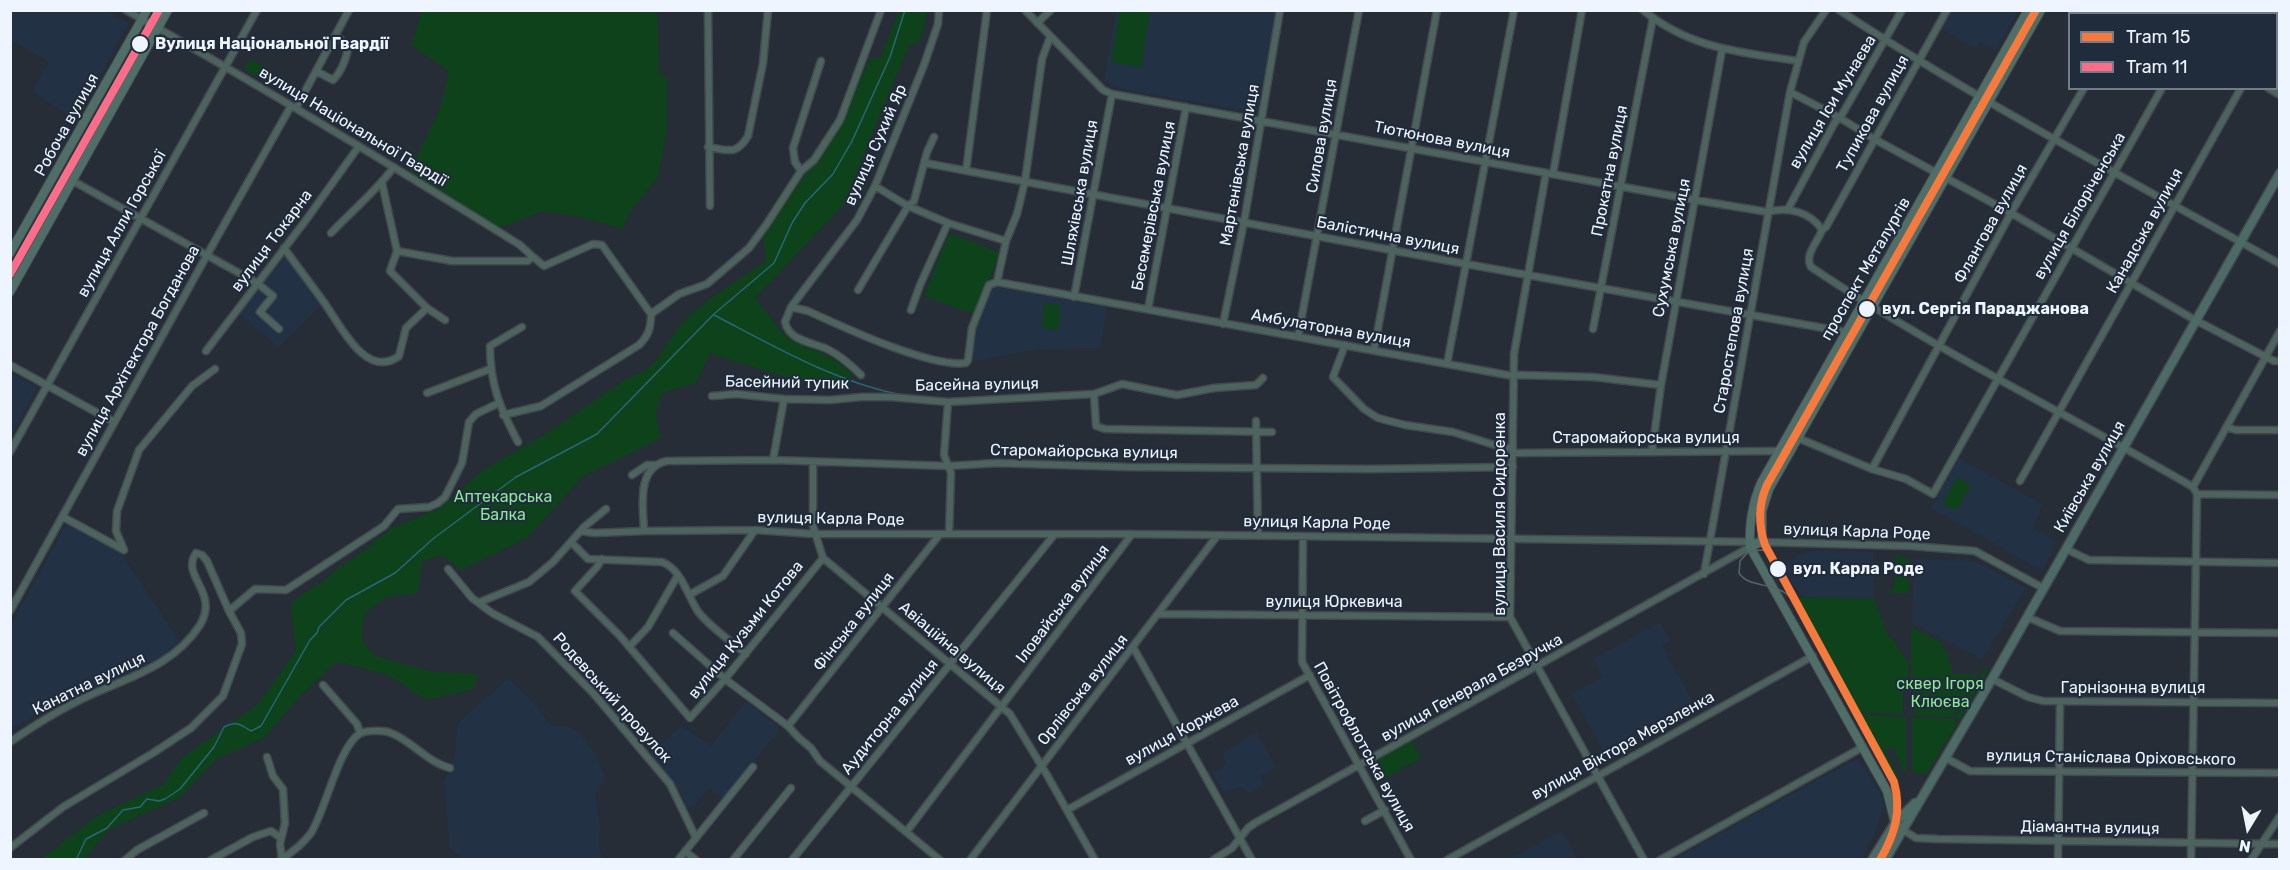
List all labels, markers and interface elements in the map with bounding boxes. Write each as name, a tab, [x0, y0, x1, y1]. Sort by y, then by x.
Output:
legend	[2068, 12, 2278, 90]
text: Tram 15	[2126, 26, 2190, 48]
street label: вулиця Іси Мунаєва	[1786, 32, 1880, 172]
marker: Вулиця Національної Гвардії	[130, 34, 150, 54]
place label: Вулиця Національної Гвардії	[155, 34, 389, 54]
street label: Тупикова вулиця	[1833, 52, 1913, 176]
text: Tram 11	[2126, 56, 2187, 78]
street label: вулиця Національної Гвардії	[255, 63, 451, 191]
street label: Робоча вулиця	[31, 70, 103, 180]
street label: Силова вулиця	[1303, 77, 1341, 195]
street label: вулиця Сухий Яр	[841, 82, 911, 208]
street label: Мартенівська вулиця	[1216, 83, 1264, 247]
street label: Прокатна вулиця	[1588, 104, 1632, 238]
street label: Тютюнова вулиця	[1372, 117, 1512, 163]
street label: Шляхівська вулиця	[1058, 119, 1102, 267]
street label: Бесемерівська вулиця	[1128, 120, 1180, 292]
street label: вулиця Білоріченська	[2030, 129, 2130, 283]
street label: вулиця Алли Горської	[74, 147, 170, 301]
street label: Флангова вулиця	[1950, 161, 2032, 287]
street label: Канадська вулиця	[2103, 165, 2187, 297]
street label: Сухумська вулиця	[1649, 177, 1695, 319]
street label: вулиця Токарна	[227, 186, 317, 296]
street label: проспект Металургів	[1817, 194, 1915, 344]
street label: Балістична вулиця	[1315, 213, 1461, 259]
street label: вулиця Архітектора Богданова	[72, 242, 204, 460]
street label: Старостепова вулиця	[1710, 247, 1758, 415]
marker: вул. Сергія Параджанова	[1857, 299, 1877, 319]
place label: вул. Сергія Параджанова	[1882, 299, 2089, 319]
street label: Амбулаторна вулиця	[1250, 306, 1412, 352]
street label: Басейний тупик	[725, 372, 849, 394]
street label: Басейна вулиця	[915, 374, 1039, 396]
street label: вулиця Василя Сидоренка	[1490, 412, 1510, 616]
street label: Київська вулиця	[2050, 418, 2130, 536]
street label: Старомайорська вулиця	[1552, 428, 1740, 448]
street label: Старомайорська вулиця	[990, 441, 1178, 463]
park label: Аптекарська Балка	[454, 487, 552, 525]
street label: вулиця Карла Роде	[757, 508, 905, 530]
street label: вулиця Карла Роде	[1243, 512, 1391, 534]
street label: вулиця Карла Роде	[1783, 520, 1931, 544]
street label: Іловайська вулиця	[1012, 541, 1114, 667]
street label: вулиця Кузьми Котова	[684, 557, 808, 703]
marker: вул. Карла Роде	[1768, 559, 1788, 579]
place label: вул. Карла Роде	[1793, 559, 1924, 579]
street label: Фінська вулиця	[809, 569, 899, 675]
street label: вулиця Юркевича	[1265, 592, 1403, 612]
street label: Авіаційна вулиця	[895, 598, 1009, 698]
street label: Родевський провулок	[549, 629, 675, 767]
street label: вулиця Генерала Безручка	[1378, 630, 1566, 746]
street label: Орлівська вулиця	[1034, 631, 1132, 749]
street label: Канатна вулиця	[29, 648, 149, 720]
street label: Аудиторна вулиця	[838, 655, 942, 779]
street label: Повітрофлотська вулиця	[1309, 659, 1419, 835]
park label: сквер Ігоря Клюєва	[1896, 674, 1984, 712]
street label: Гарнізонна вулиця	[2061, 678, 2205, 698]
street label: вулиця Віктора Мерзленка	[1528, 688, 1718, 804]
street label: вулиця Коржева	[1122, 692, 1242, 770]
street label: вулиця Станіслава Оріховського	[1986, 746, 2236, 770]
north arrow	[2218, 798, 2278, 858]
street label: Діамантна вулиця	[2020, 817, 2160, 839]
text: N	[2237, 836, 2252, 857]

